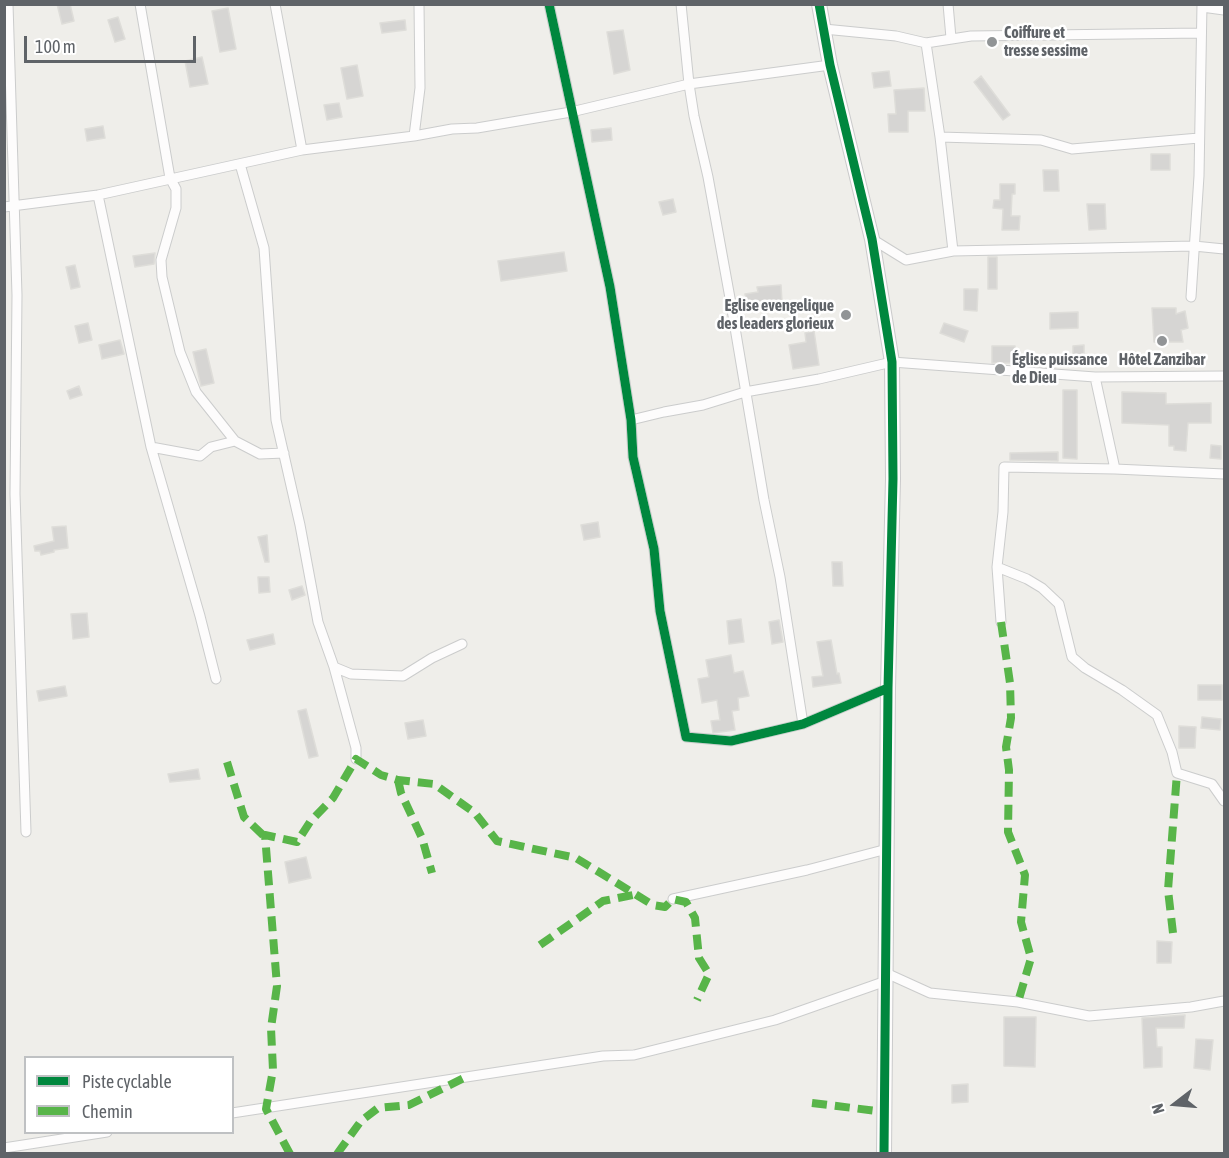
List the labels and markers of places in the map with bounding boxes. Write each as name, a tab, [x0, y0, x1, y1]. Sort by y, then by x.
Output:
place label: Coiffure et tresse sessime	[1004, 23, 1088, 61]
marker: Coiffure et tresse sessime	[985, 35, 999, 49]
place label: Eglise evengelique des leaders glorieux	[717, 296, 834, 334]
marker: Eglise evengelique des leaders glorieux	[839, 308, 853, 322]
marker: Hôtel Zanzibar	[1155, 334, 1169, 348]
place label: Église puissance de Dieu	[1012, 350, 1107, 388]
place label: Hôtel Zanzibar	[1119, 350, 1205, 370]
marker: Église puissance de Dieu	[993, 362, 1007, 376]

